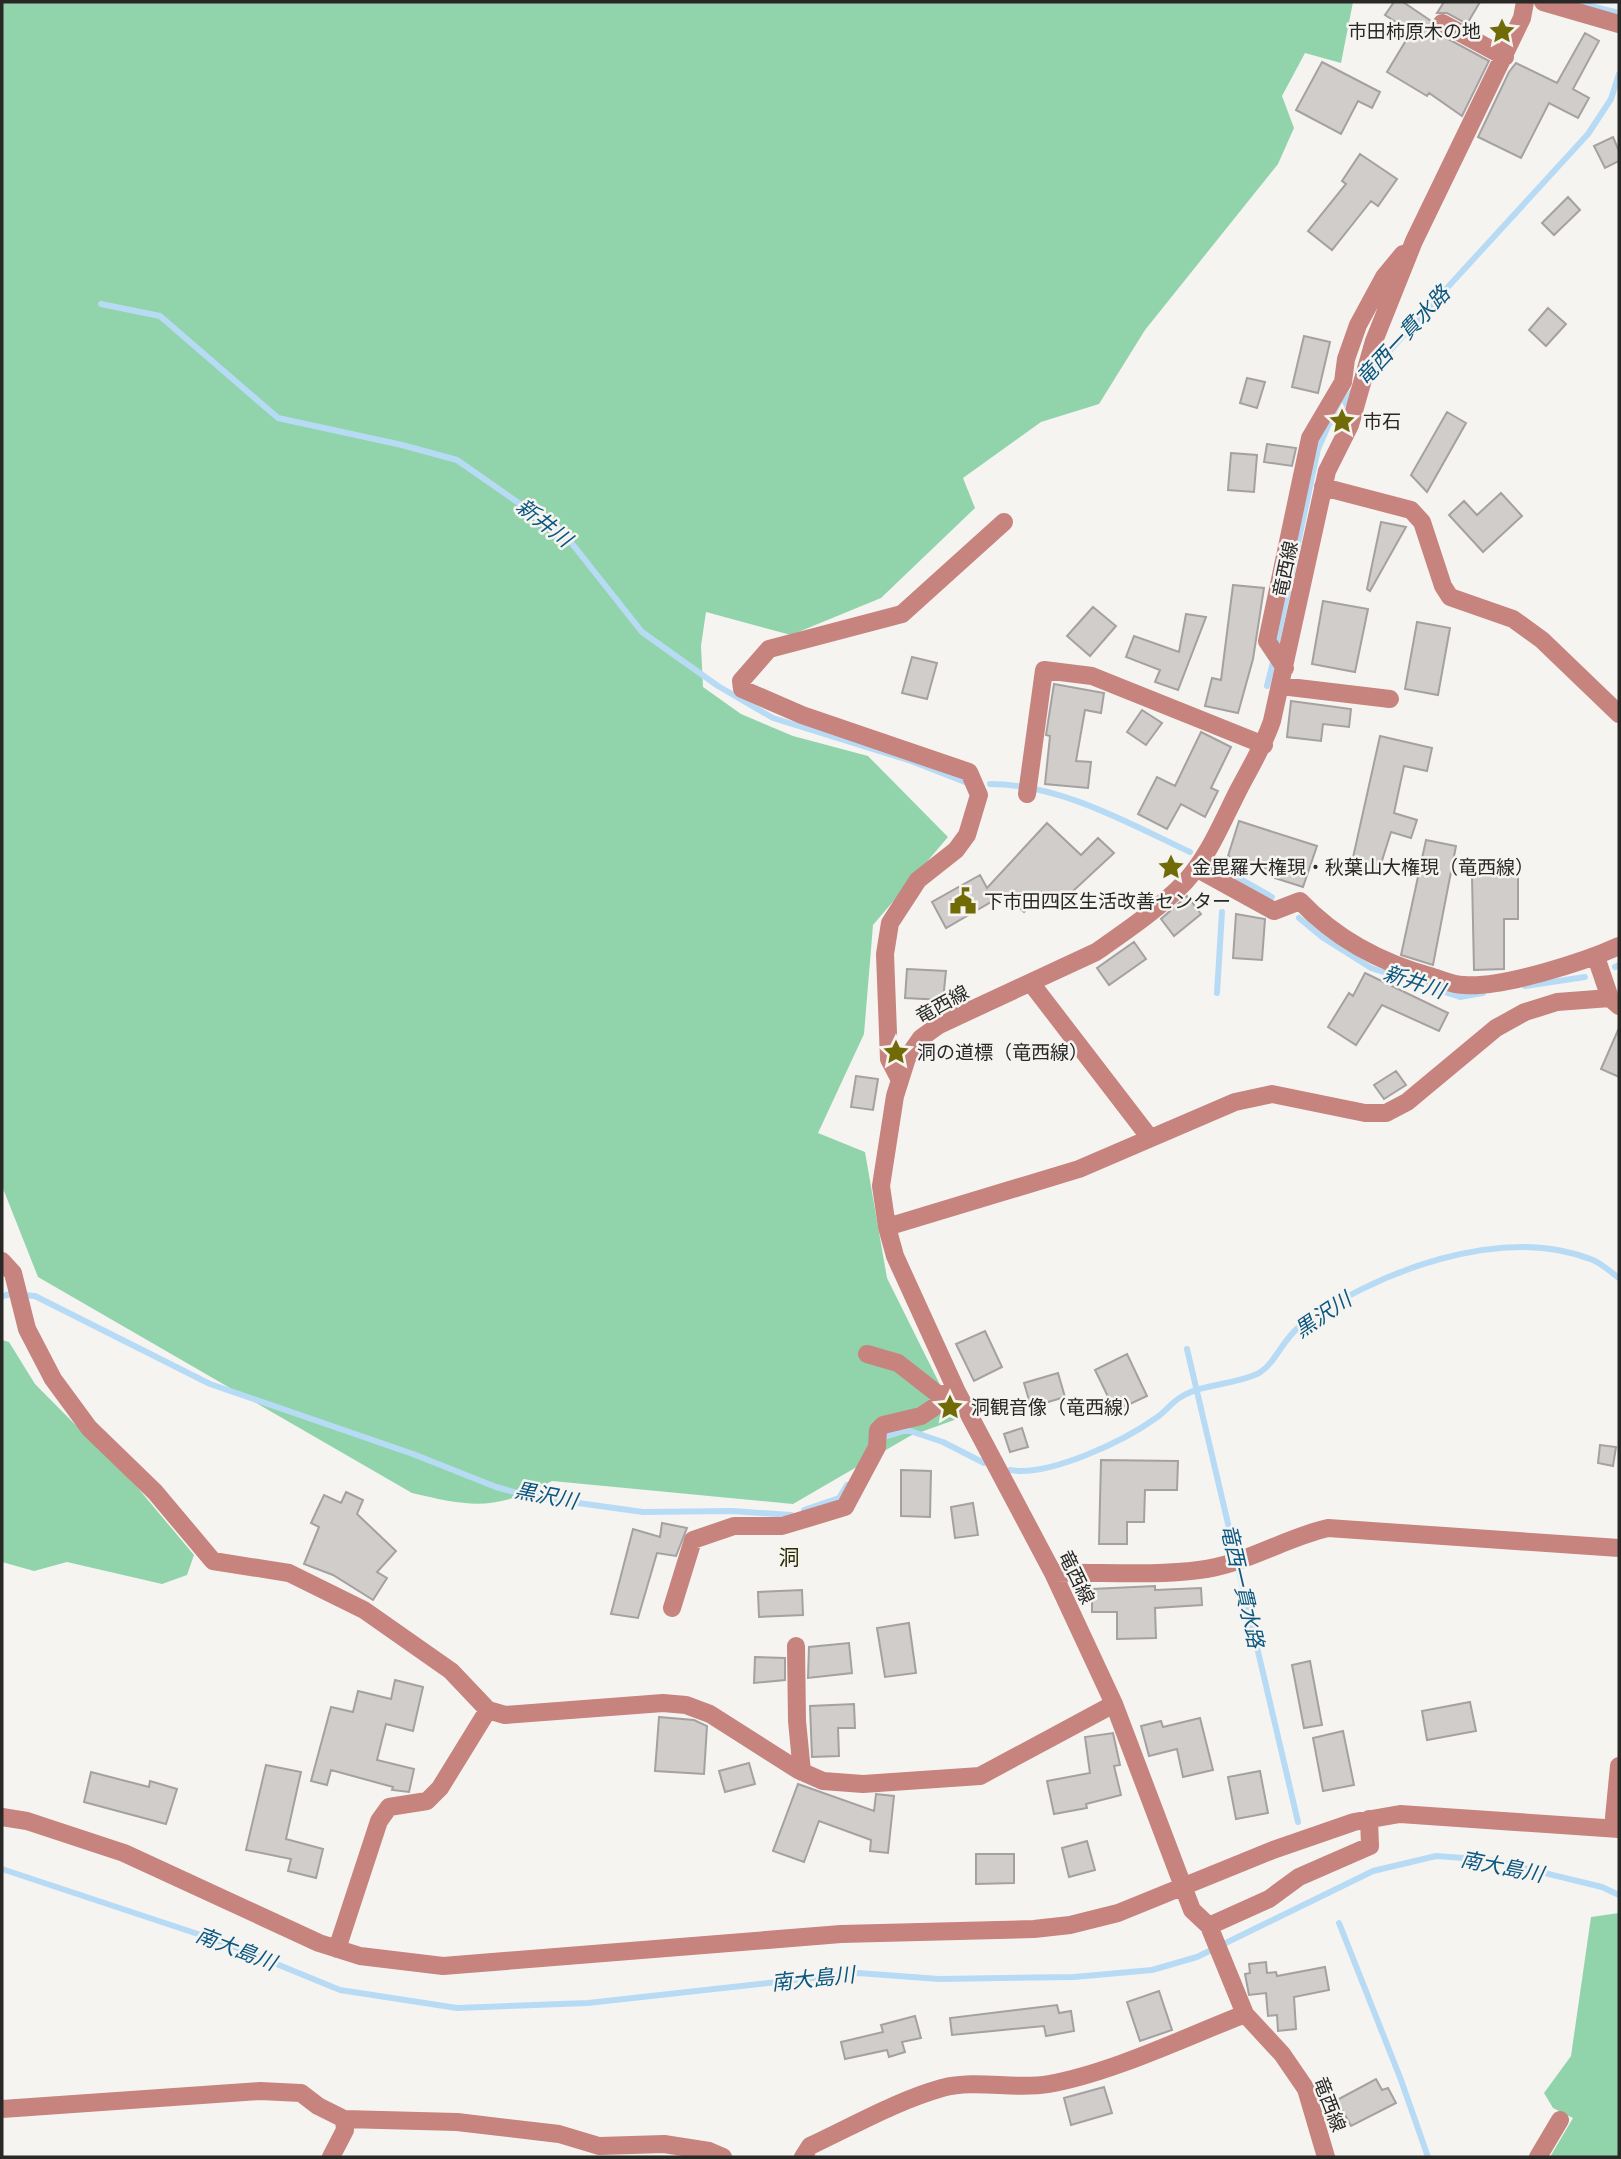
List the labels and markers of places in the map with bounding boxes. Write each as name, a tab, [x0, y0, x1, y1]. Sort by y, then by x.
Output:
place icon: 市田柿原木の地	[1487, 16, 1517, 46]
place label: 市田柿原木の地	[1348, 20, 1481, 42]
place icon: 市石	[1327, 406, 1357, 436]
place label: 市石	[1363, 410, 1401, 432]
place icon: 金毘羅大権現・秋葉山大権現（竜西線）	[1156, 852, 1186, 882]
place label: 金毘羅大権現・秋葉山大権現（竜西線）	[1192, 856, 1534, 878]
public building icon: 下市田四区生活改善センター	[948, 886, 978, 916]
place label: 下市田四区生活改善センター	[984, 890, 1231, 912]
place icon: 洞の道標（竜西線）	[881, 1037, 911, 1067]
place label: 洞の道標（竜西線）	[917, 1041, 1088, 1063]
place icon: 洞観音像（竜西線）	[935, 1392, 965, 1422]
place label: 洞観音像（竜西線）	[971, 1396, 1142, 1418]

